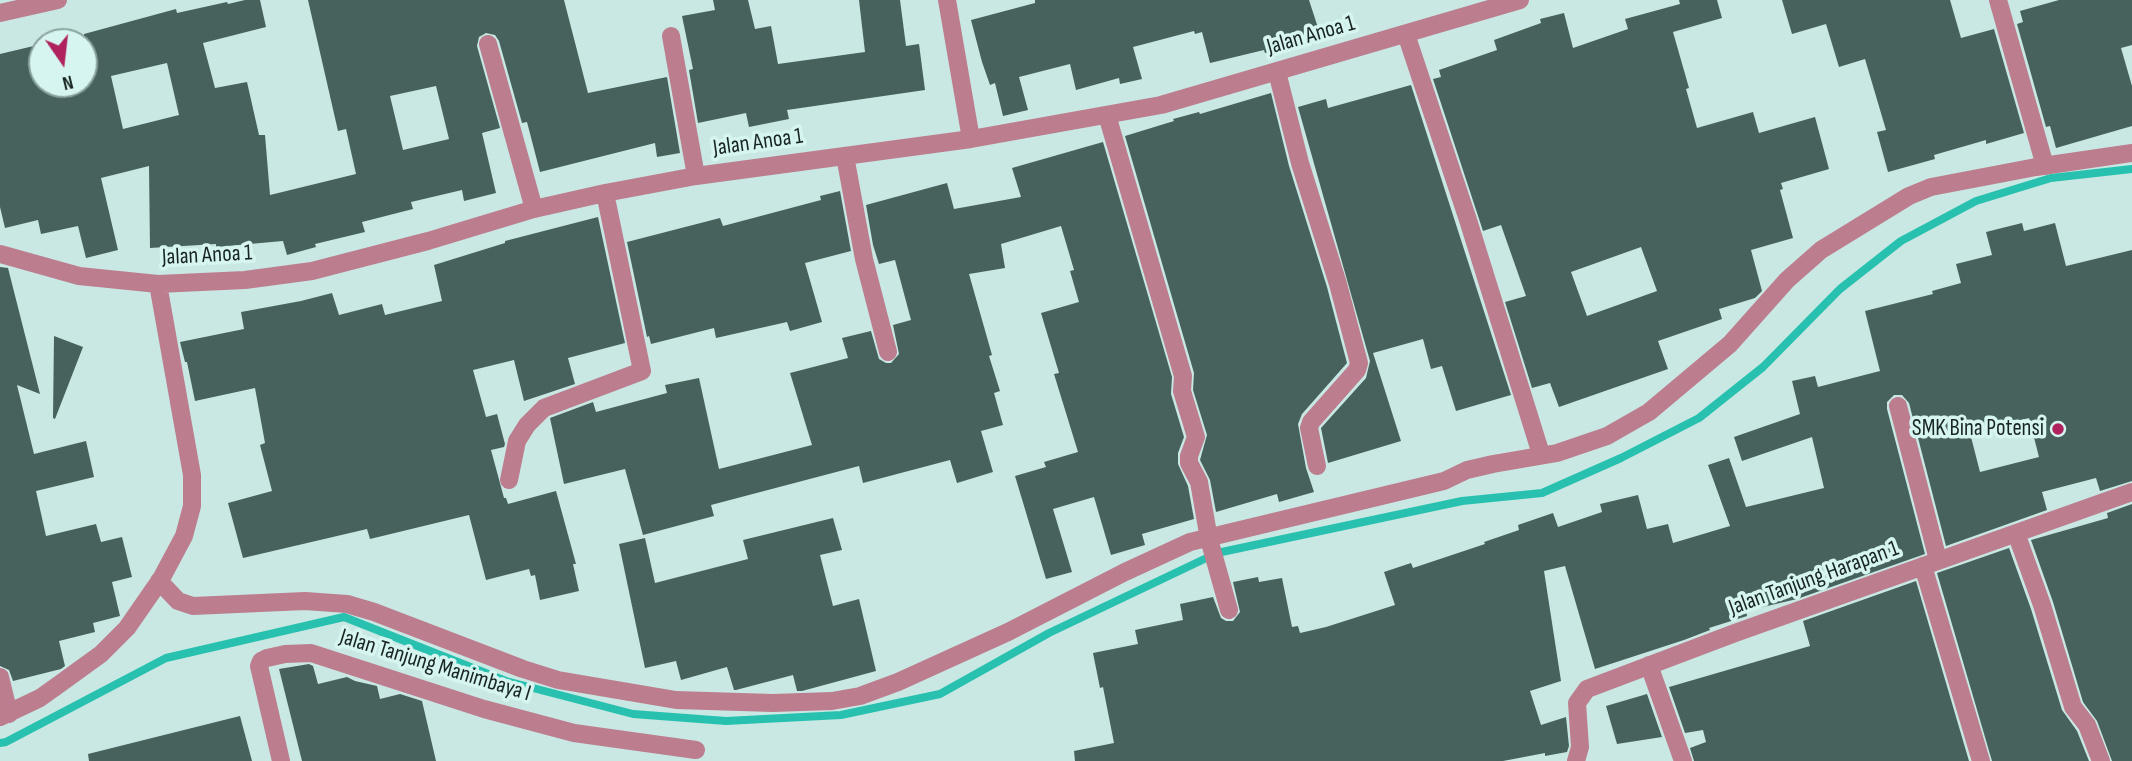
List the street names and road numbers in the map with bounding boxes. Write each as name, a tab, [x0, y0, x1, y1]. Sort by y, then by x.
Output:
street label: Jalan Anoa 1	[1264, 10, 1358, 62]
street label: Jalan Anoa 1	[711, 123, 805, 163]
street label: Jalan Anoa 1	[161, 240, 253, 272]
street label: Jalan Tanjung Harapan 1	[1725, 535, 1903, 623]
street label: Jalan Tanjung Manimbaya I	[336, 624, 534, 708]

